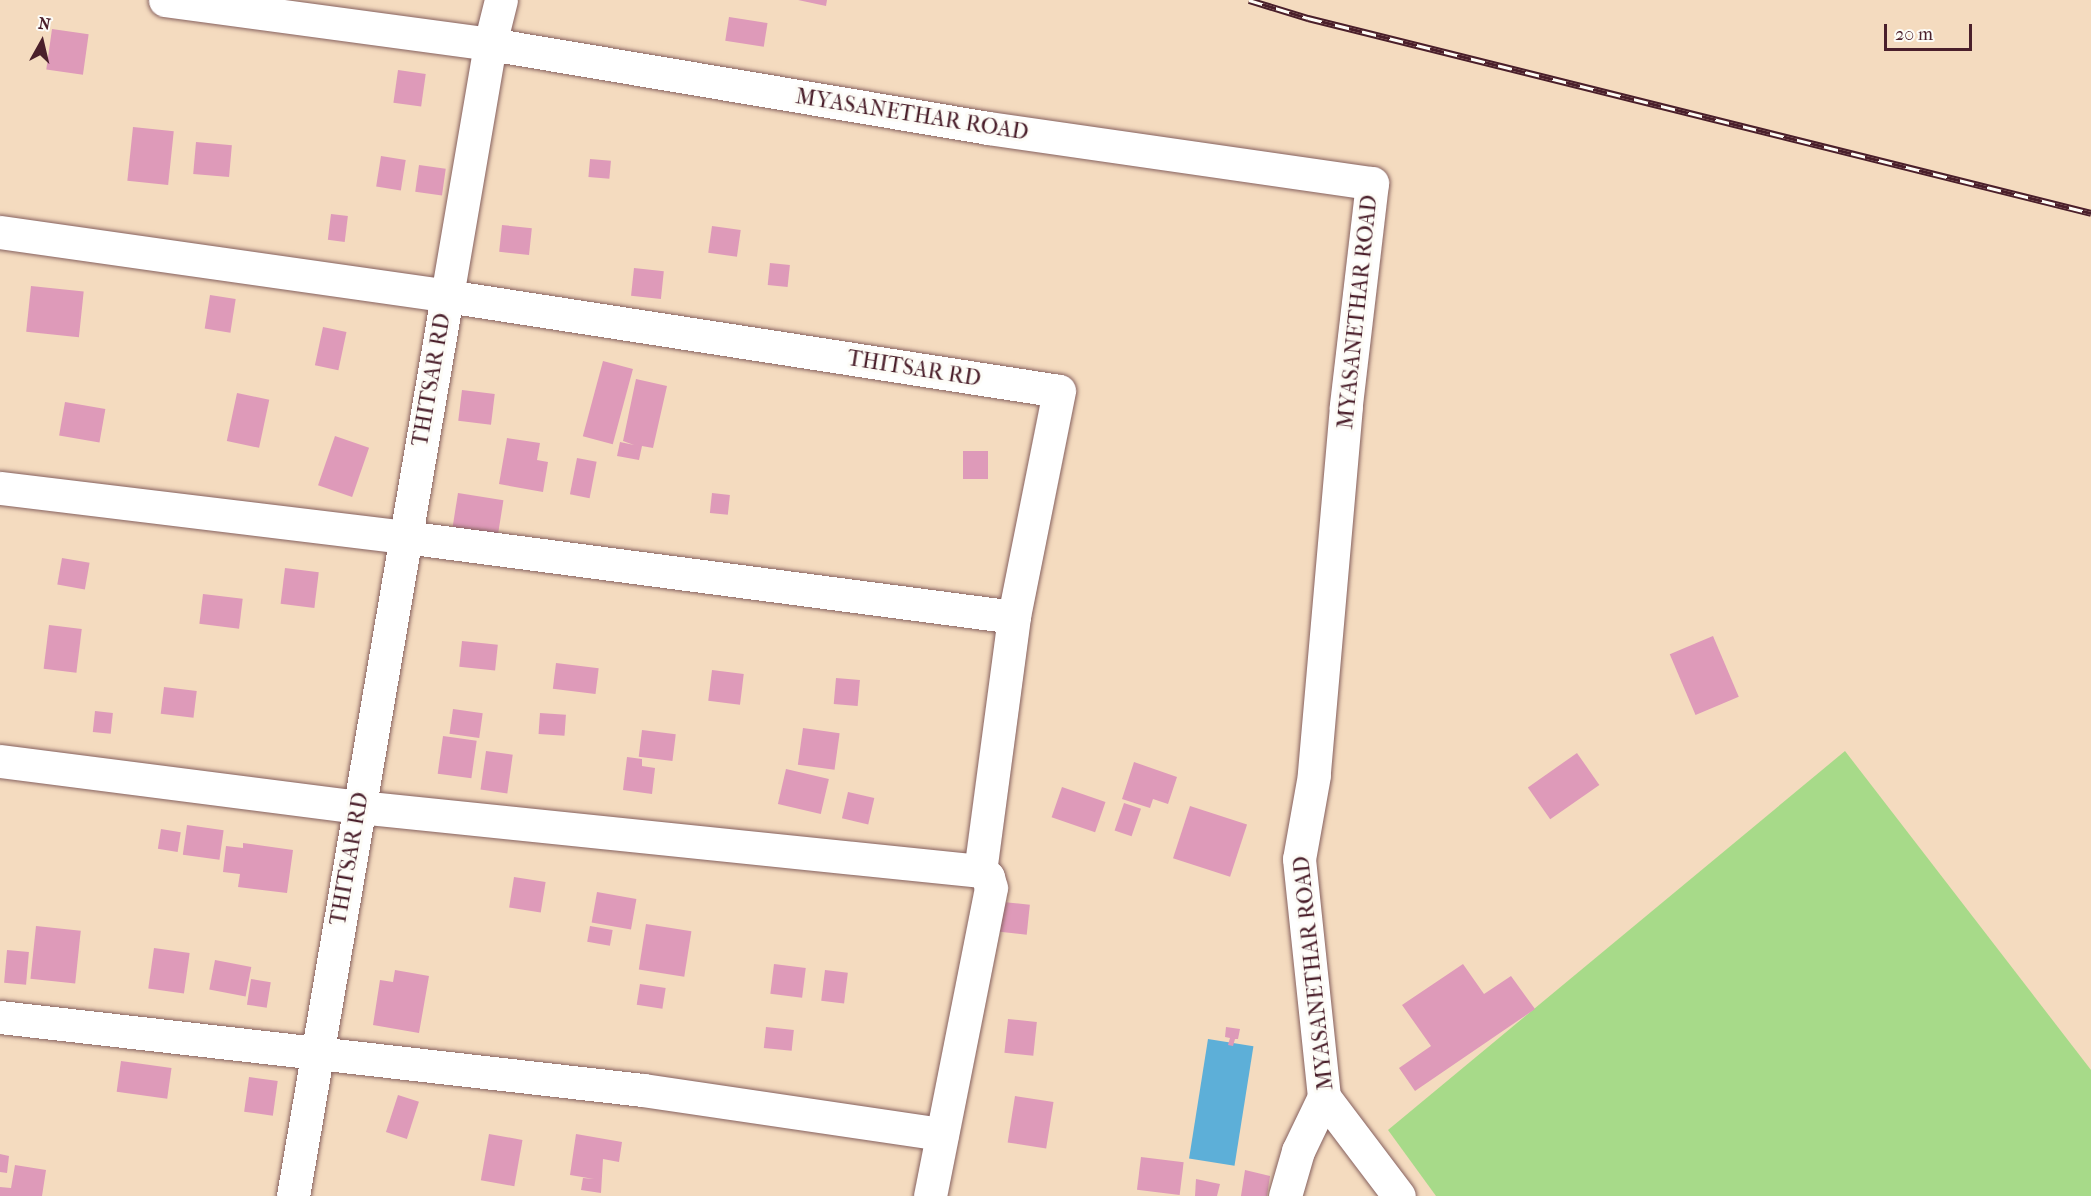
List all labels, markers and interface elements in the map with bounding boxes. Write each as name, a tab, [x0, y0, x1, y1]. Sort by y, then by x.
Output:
north arrow	[12, 12, 72, 72]
scale bar	[1887, 12, 1976, 50]
text: N	[37, 13, 52, 34]
text: 20 m	[1895, 24, 1933, 45]
street label: MYASANETHAR ROAD	[794, 84, 1030, 146]
street label: MYASANETHAR ROAD	[1333, 194, 1383, 430]
street label: THITSAR RD	[407, 311, 457, 449]
street label: THITSAR RD	[845, 345, 983, 393]
street label: THITSAR RD	[325, 790, 375, 928]
street label: MYASANETHAR ROAD	[1289, 855, 1339, 1091]

